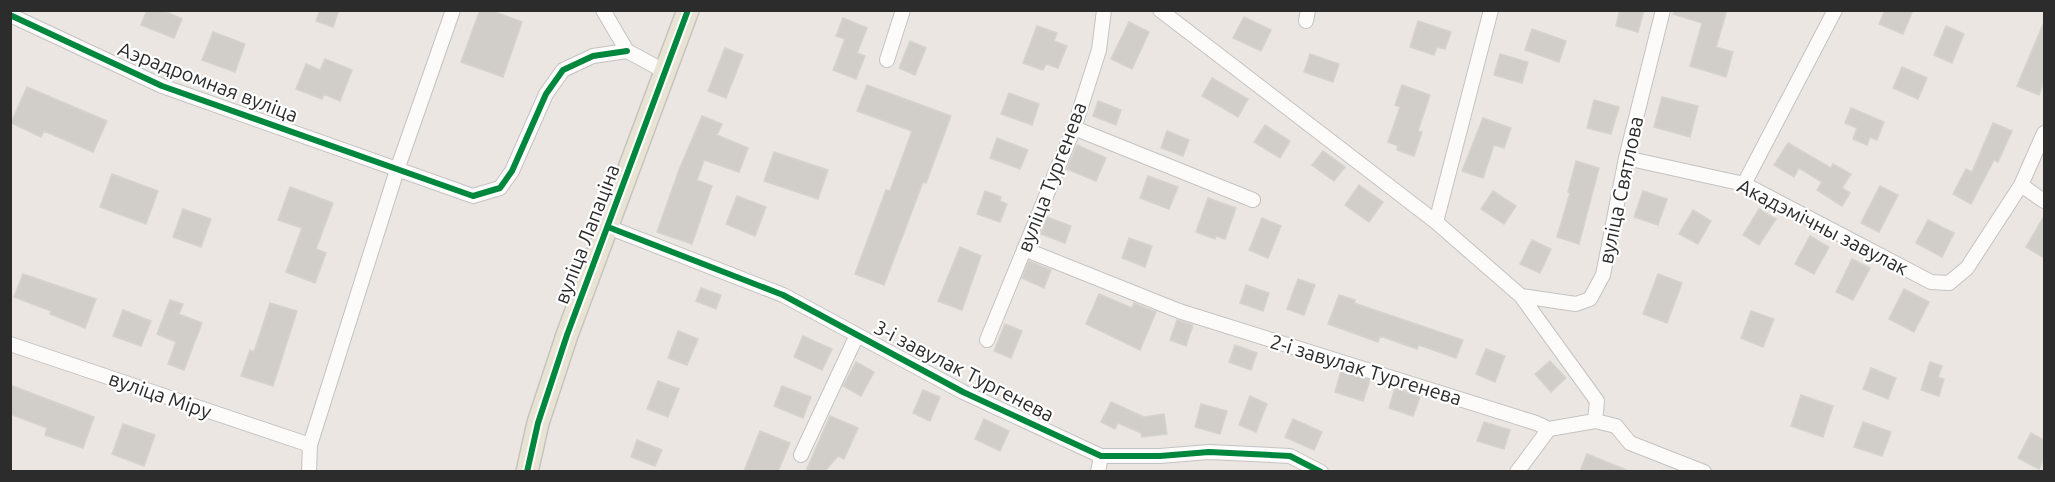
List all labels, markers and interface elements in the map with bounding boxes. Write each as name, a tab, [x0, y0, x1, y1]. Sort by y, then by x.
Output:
street label: Аэрадромная вуліца	[115, 37, 301, 126]
street label: вуліца Тургенева	[1012, 99, 1091, 255]
street label: вуліца Святлова	[1594, 114, 1647, 266]
street label: вуліца Лапаціна	[549, 161, 624, 307]
street label: Акадэмічны завулак	[1734, 174, 1912, 280]
street label: 3-і завулак Тургенева	[870, 315, 1058, 426]
street label: 2-і завулак Тургенева	[1268, 329, 1465, 410]
street label: вуліца Міру	[106, 366, 215, 423]

